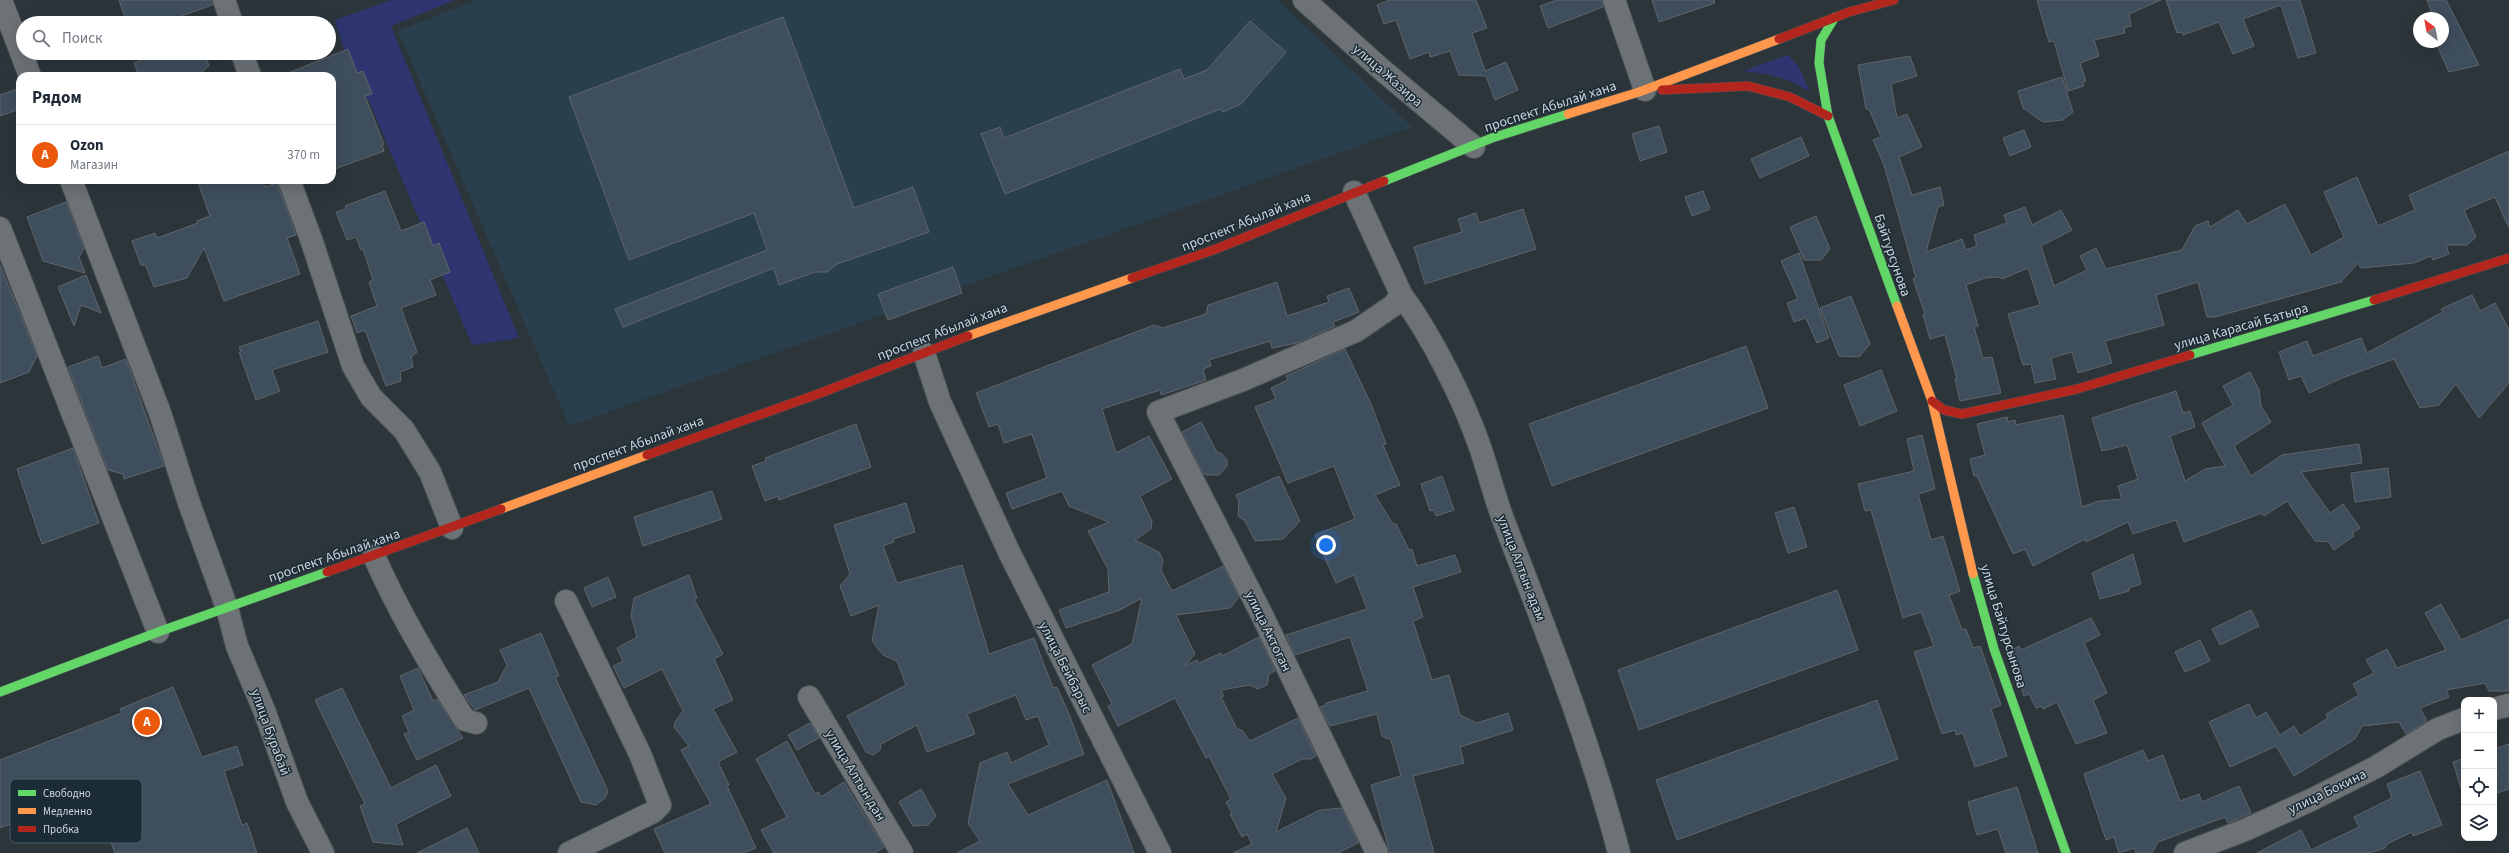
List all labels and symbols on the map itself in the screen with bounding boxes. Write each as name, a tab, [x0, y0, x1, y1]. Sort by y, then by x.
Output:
north arrow	[2413, 12, 2449, 48]
street label: улица Жазира	[1348, 40, 1427, 112]
street label: проспект Абылай хана	[1482, 76, 1619, 138]
street label: проспект Абылай хана	[1179, 187, 1314, 257]
street label: Байтурсунова	[1869, 211, 1916, 299]
street label: проспект Абылай хана	[874, 298, 1010, 366]
street label: улица Карасай Батыра	[2172, 298, 2311, 356]
street label: проспект Абылай хана	[570, 411, 707, 477]
street label: улица Алтын адам	[1492, 513, 1550, 624]
street label: проспект Абылай хана	[266, 524, 403, 588]
your location	[1316, 535, 1336, 555]
street label: улица Байтурсынова	[1975, 562, 2031, 691]
street label: улица Актоган	[1240, 588, 1296, 675]
street label: улица Бейбарыс	[1033, 618, 1097, 717]
street label: улица Бурабай	[245, 686, 295, 779]
pin: A	[134, 707, 160, 737]
street label: улица Алтын дан	[820, 726, 890, 825]
street label: улица Бокина	[2285, 764, 2370, 820]
legend	[10, 779, 142, 843]
text: Свободно	[43, 786, 91, 801]
text: Медленно	[43, 804, 92, 819]
text: Пробка	[43, 822, 79, 837]

